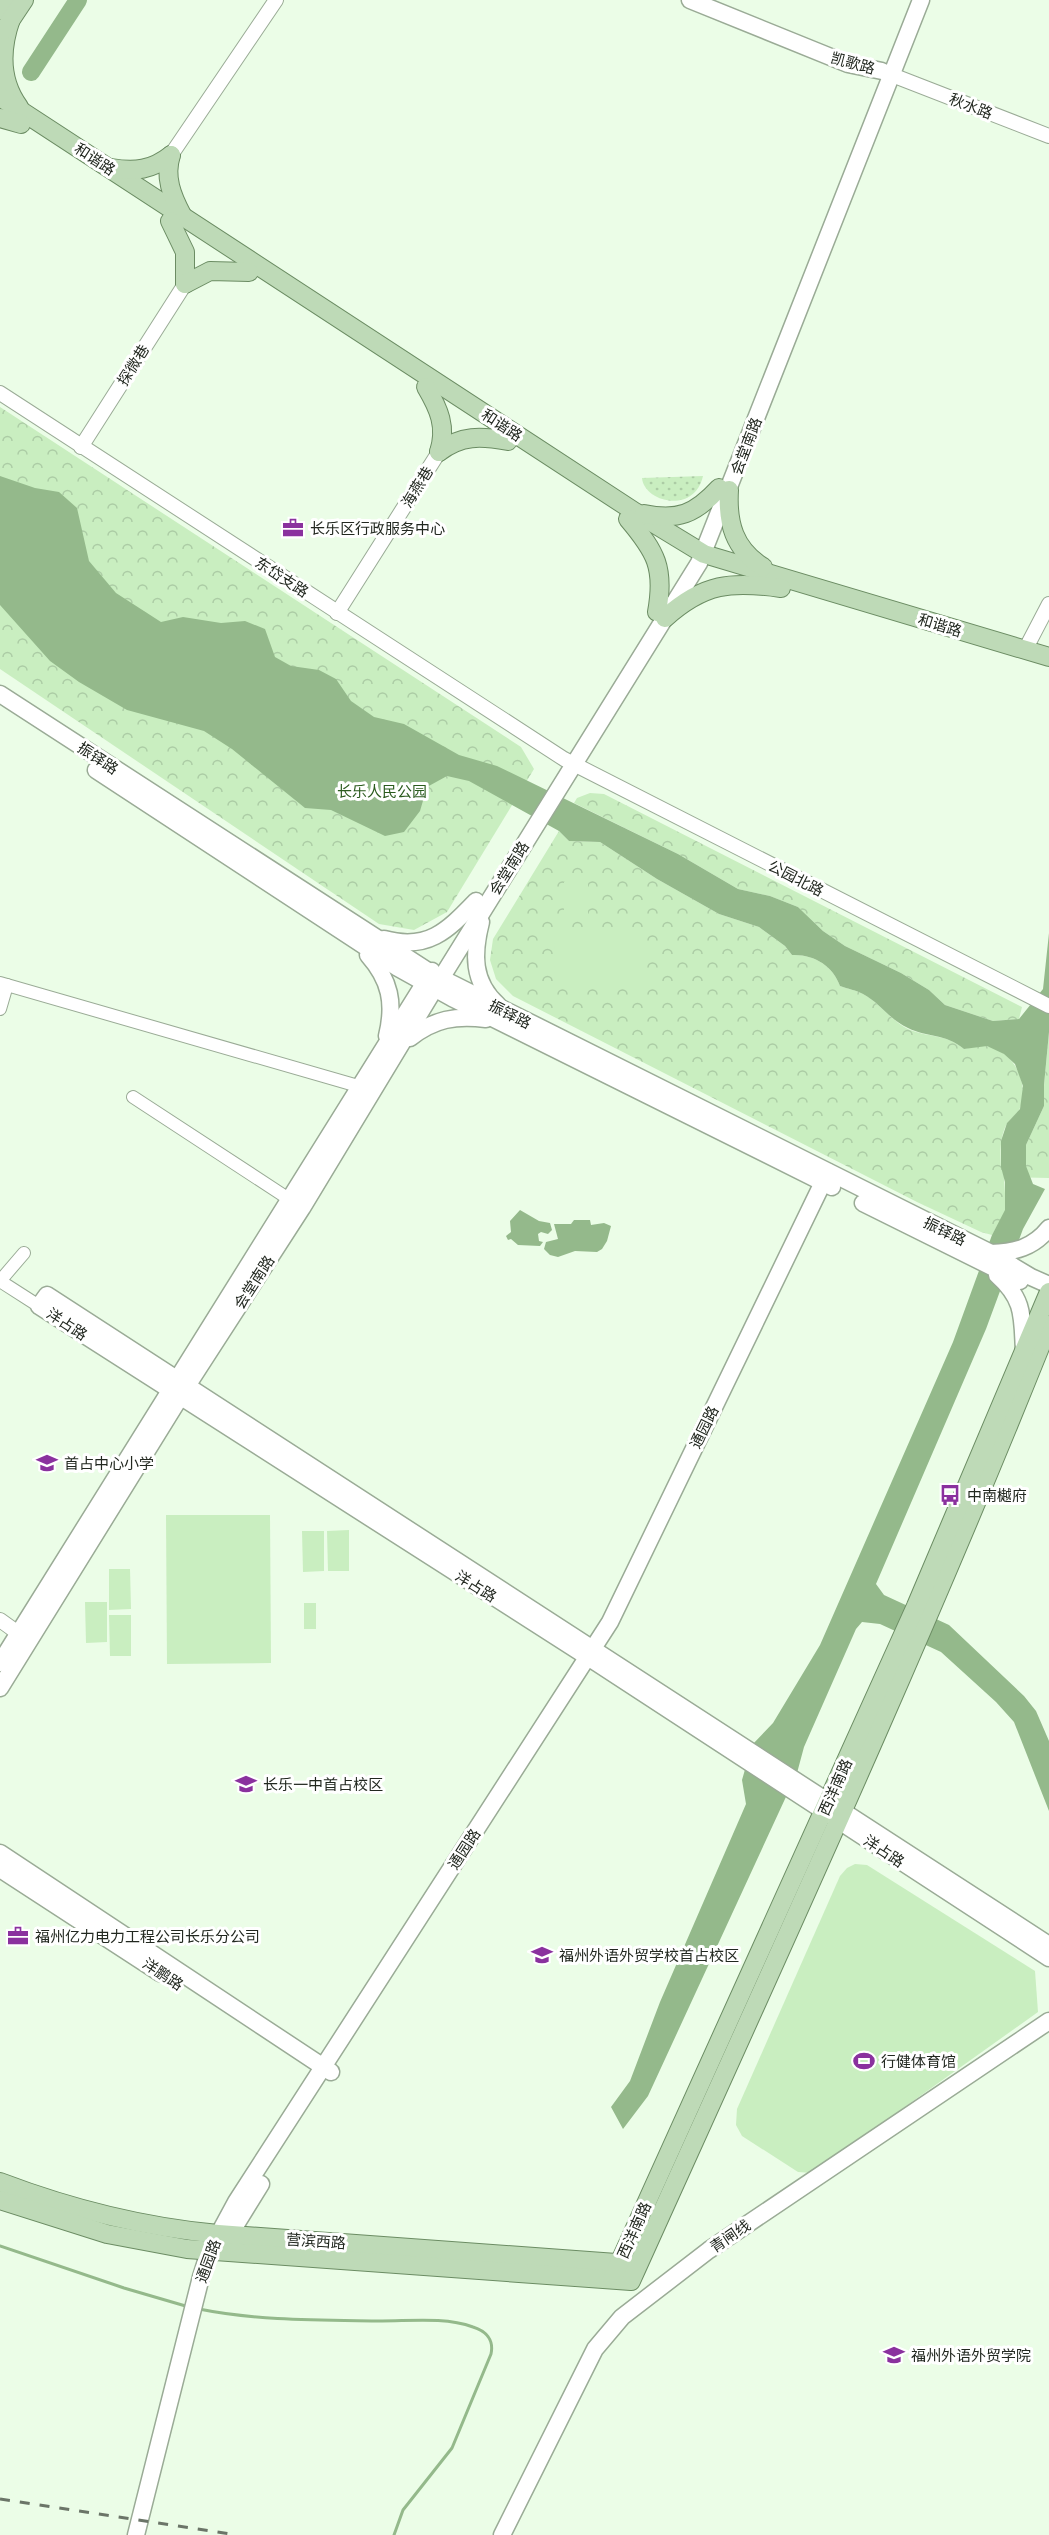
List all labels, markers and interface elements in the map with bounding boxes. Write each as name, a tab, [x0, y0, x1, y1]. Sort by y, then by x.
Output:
street label: 凯歌路	[829, 49, 877, 77]
street label: 秋水路	[947, 90, 995, 122]
street label: 和谐路	[71, 140, 119, 178]
street label: 探微巷	[114, 341, 152, 389]
street label: 和谐路	[478, 406, 526, 444]
street label: 会堂南路	[727, 415, 765, 477]
street label: 海燕巷	[398, 463, 436, 511]
office icon: 长乐区行政服务中心	[281, 516, 305, 540]
place label: 长乐区行政服务中心	[310, 520, 445, 537]
street label: 东岱支路	[252, 554, 312, 600]
street label: 和谐路	[916, 610, 964, 640]
street label: 振铎路	[74, 739, 122, 777]
park label: 长乐人民公园	[337, 783, 427, 800]
street label: 会堂南路	[486, 838, 532, 898]
street label: 公园北路	[765, 857, 827, 899]
street label: 振铎路	[486, 996, 534, 1032]
street label: 振铎路	[921, 1213, 969, 1249]
street label: 会堂南路	[231, 1252, 277, 1312]
street label: 洋占路	[43, 1305, 91, 1343]
street label: 通园路	[686, 1403, 722, 1451]
school or university icon: 首占中心小学	[35, 1451, 59, 1475]
place label: 首占中心小学	[64, 1455, 154, 1472]
bus stop icon: 中南樾府	[938, 1483, 962, 1507]
place label: 中南樾府	[967, 1487, 1027, 1504]
street label: 洋占路	[452, 1567, 500, 1605]
street label: 西洋南路	[815, 1756, 855, 1818]
school or university icon: 长乐一中首占校区	[234, 1772, 258, 1796]
place label: 长乐一中首占校区	[263, 1776, 383, 1793]
street label: 通园路	[445, 1825, 483, 1873]
street label: 洋占路	[860, 1832, 908, 1870]
office icon: 福州亿力电力工程公司长乐分公司	[6, 1924, 30, 1948]
place label: 福州亿力电力工程公司长乐分公司	[35, 1928, 260, 1945]
school or university icon: 福州外语外贸学校首占校区	[530, 1943, 554, 1967]
place label: 福州外语外贸学校首占校区	[559, 1947, 739, 1964]
street label: 洋鹏路	[139, 1955, 187, 1993]
sports icon: 行健体育馆	[852, 2049, 876, 2073]
place label: 行健体育馆	[881, 2053, 956, 2070]
street label: 西洋南路	[614, 2199, 654, 2261]
street label: 青闸线	[707, 2216, 753, 2256]
street label: 营滨西路	[285, 2230, 347, 2252]
street label: 通园路	[192, 2237, 224, 2285]
school or university icon: 福州外语外贸学院	[882, 2343, 906, 2367]
place label: 福州外语外贸学院	[911, 2347, 1031, 2364]

